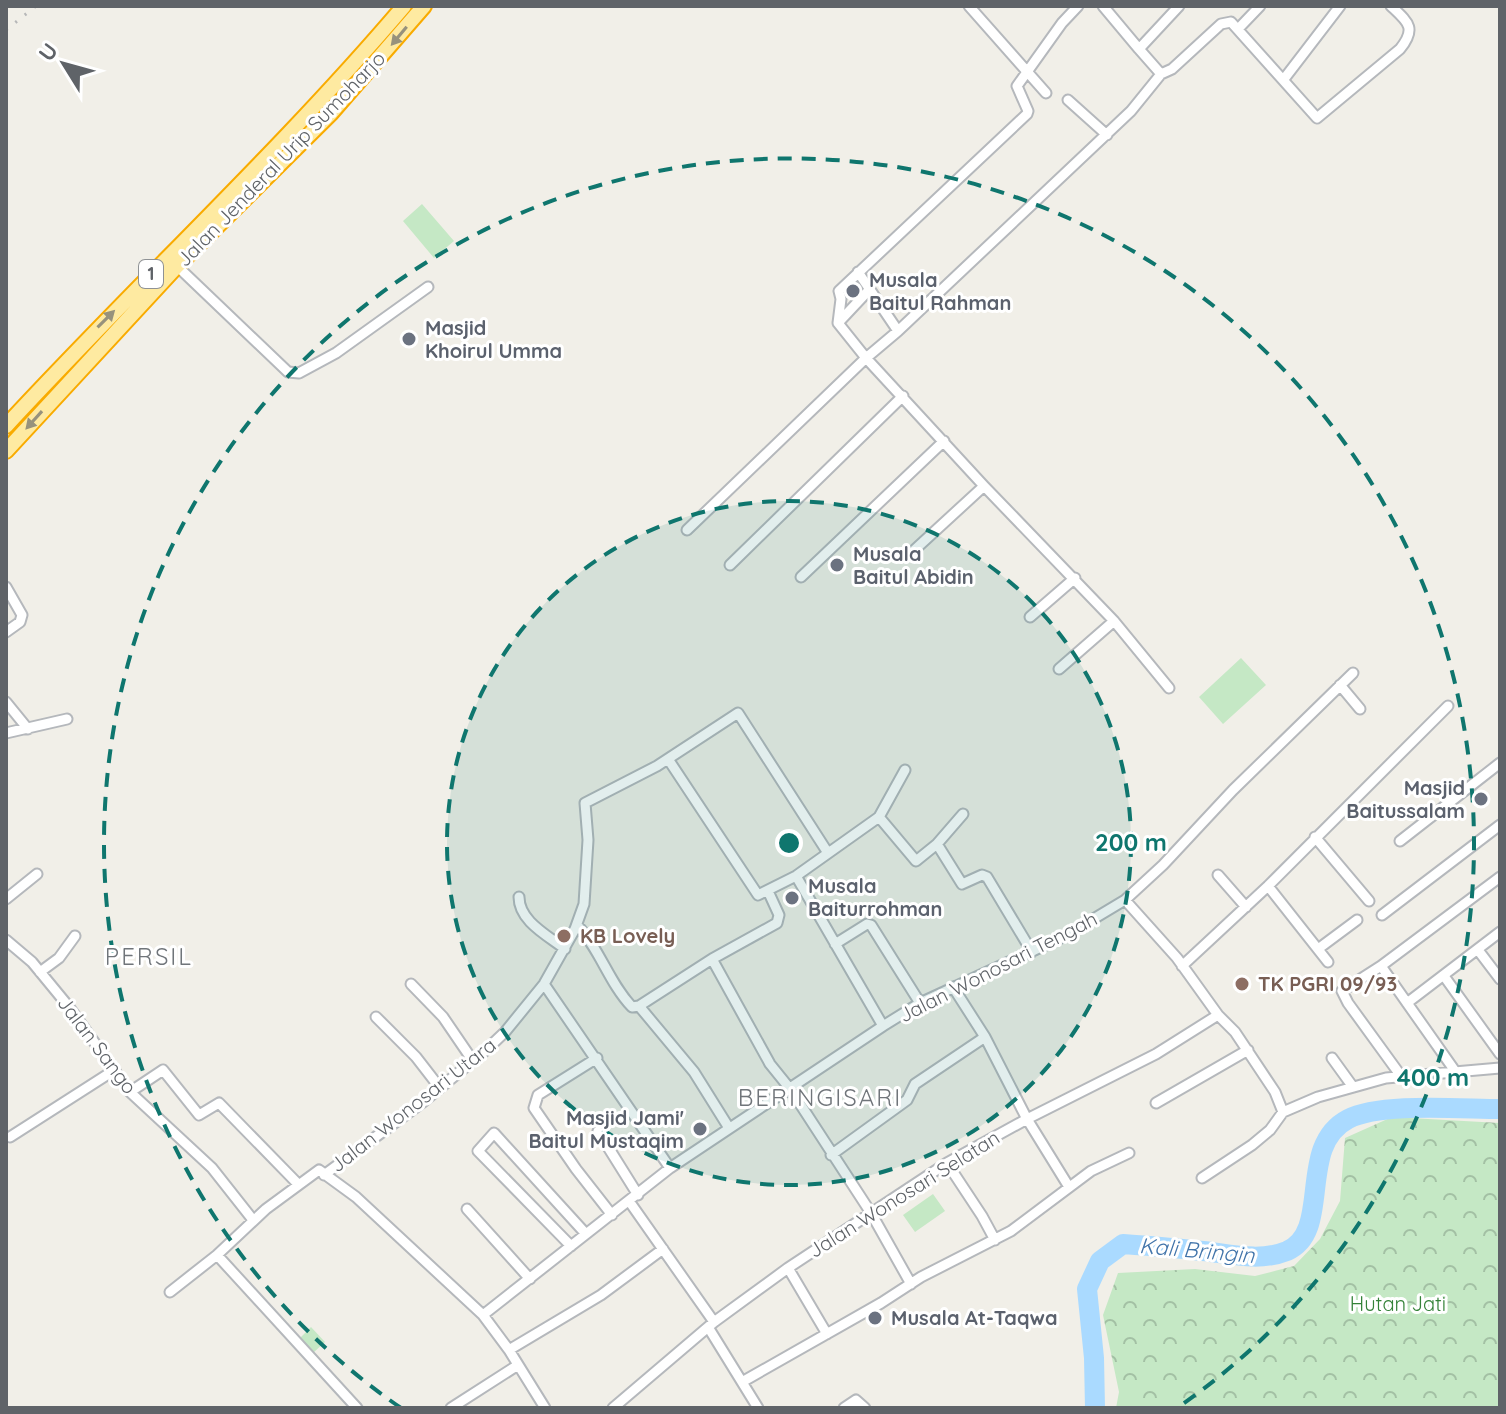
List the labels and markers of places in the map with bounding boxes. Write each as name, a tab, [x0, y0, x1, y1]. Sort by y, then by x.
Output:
place label: Musala Baitul Rahman	[869, 267, 1011, 315]
marker: Musala Baitul Rahman	[844, 282, 862, 300]
place label: Masjid Khoirul Umma	[425, 315, 562, 363]
marker: Masjid Khoirul Umma	[400, 330, 418, 348]
place label: Musala Baitul Abidin	[853, 541, 974, 589]
marker: Musala Baitul Abidin	[828, 556, 846, 574]
place label: Masjid Baitussalam	[1346, 775, 1465, 823]
marker: Masjid Baitussalam	[1472, 790, 1490, 808]
centre of rings	[775, 829, 803, 857]
place label: Musala Baiturrohman	[808, 873, 942, 921]
marker: Musala Baiturrohman	[783, 889, 801, 907]
place label: KB Lovely	[580, 923, 675, 948]
marker: KB Lovely	[555, 927, 573, 945]
place label: TK PGRI 09/93	[1258, 971, 1397, 996]
marker: TK PGRI 09/93	[1233, 975, 1251, 993]
place label: Masjid Jami' Baitul Mustaqim	[528, 1105, 684, 1153]
marker: Masjid Jami' Baitul Mustaqim	[691, 1120, 709, 1138]
place label: Musala At-Taqwa	[891, 1305, 1057, 1330]
marker: Musala At-Taqwa	[866, 1309, 884, 1327]

